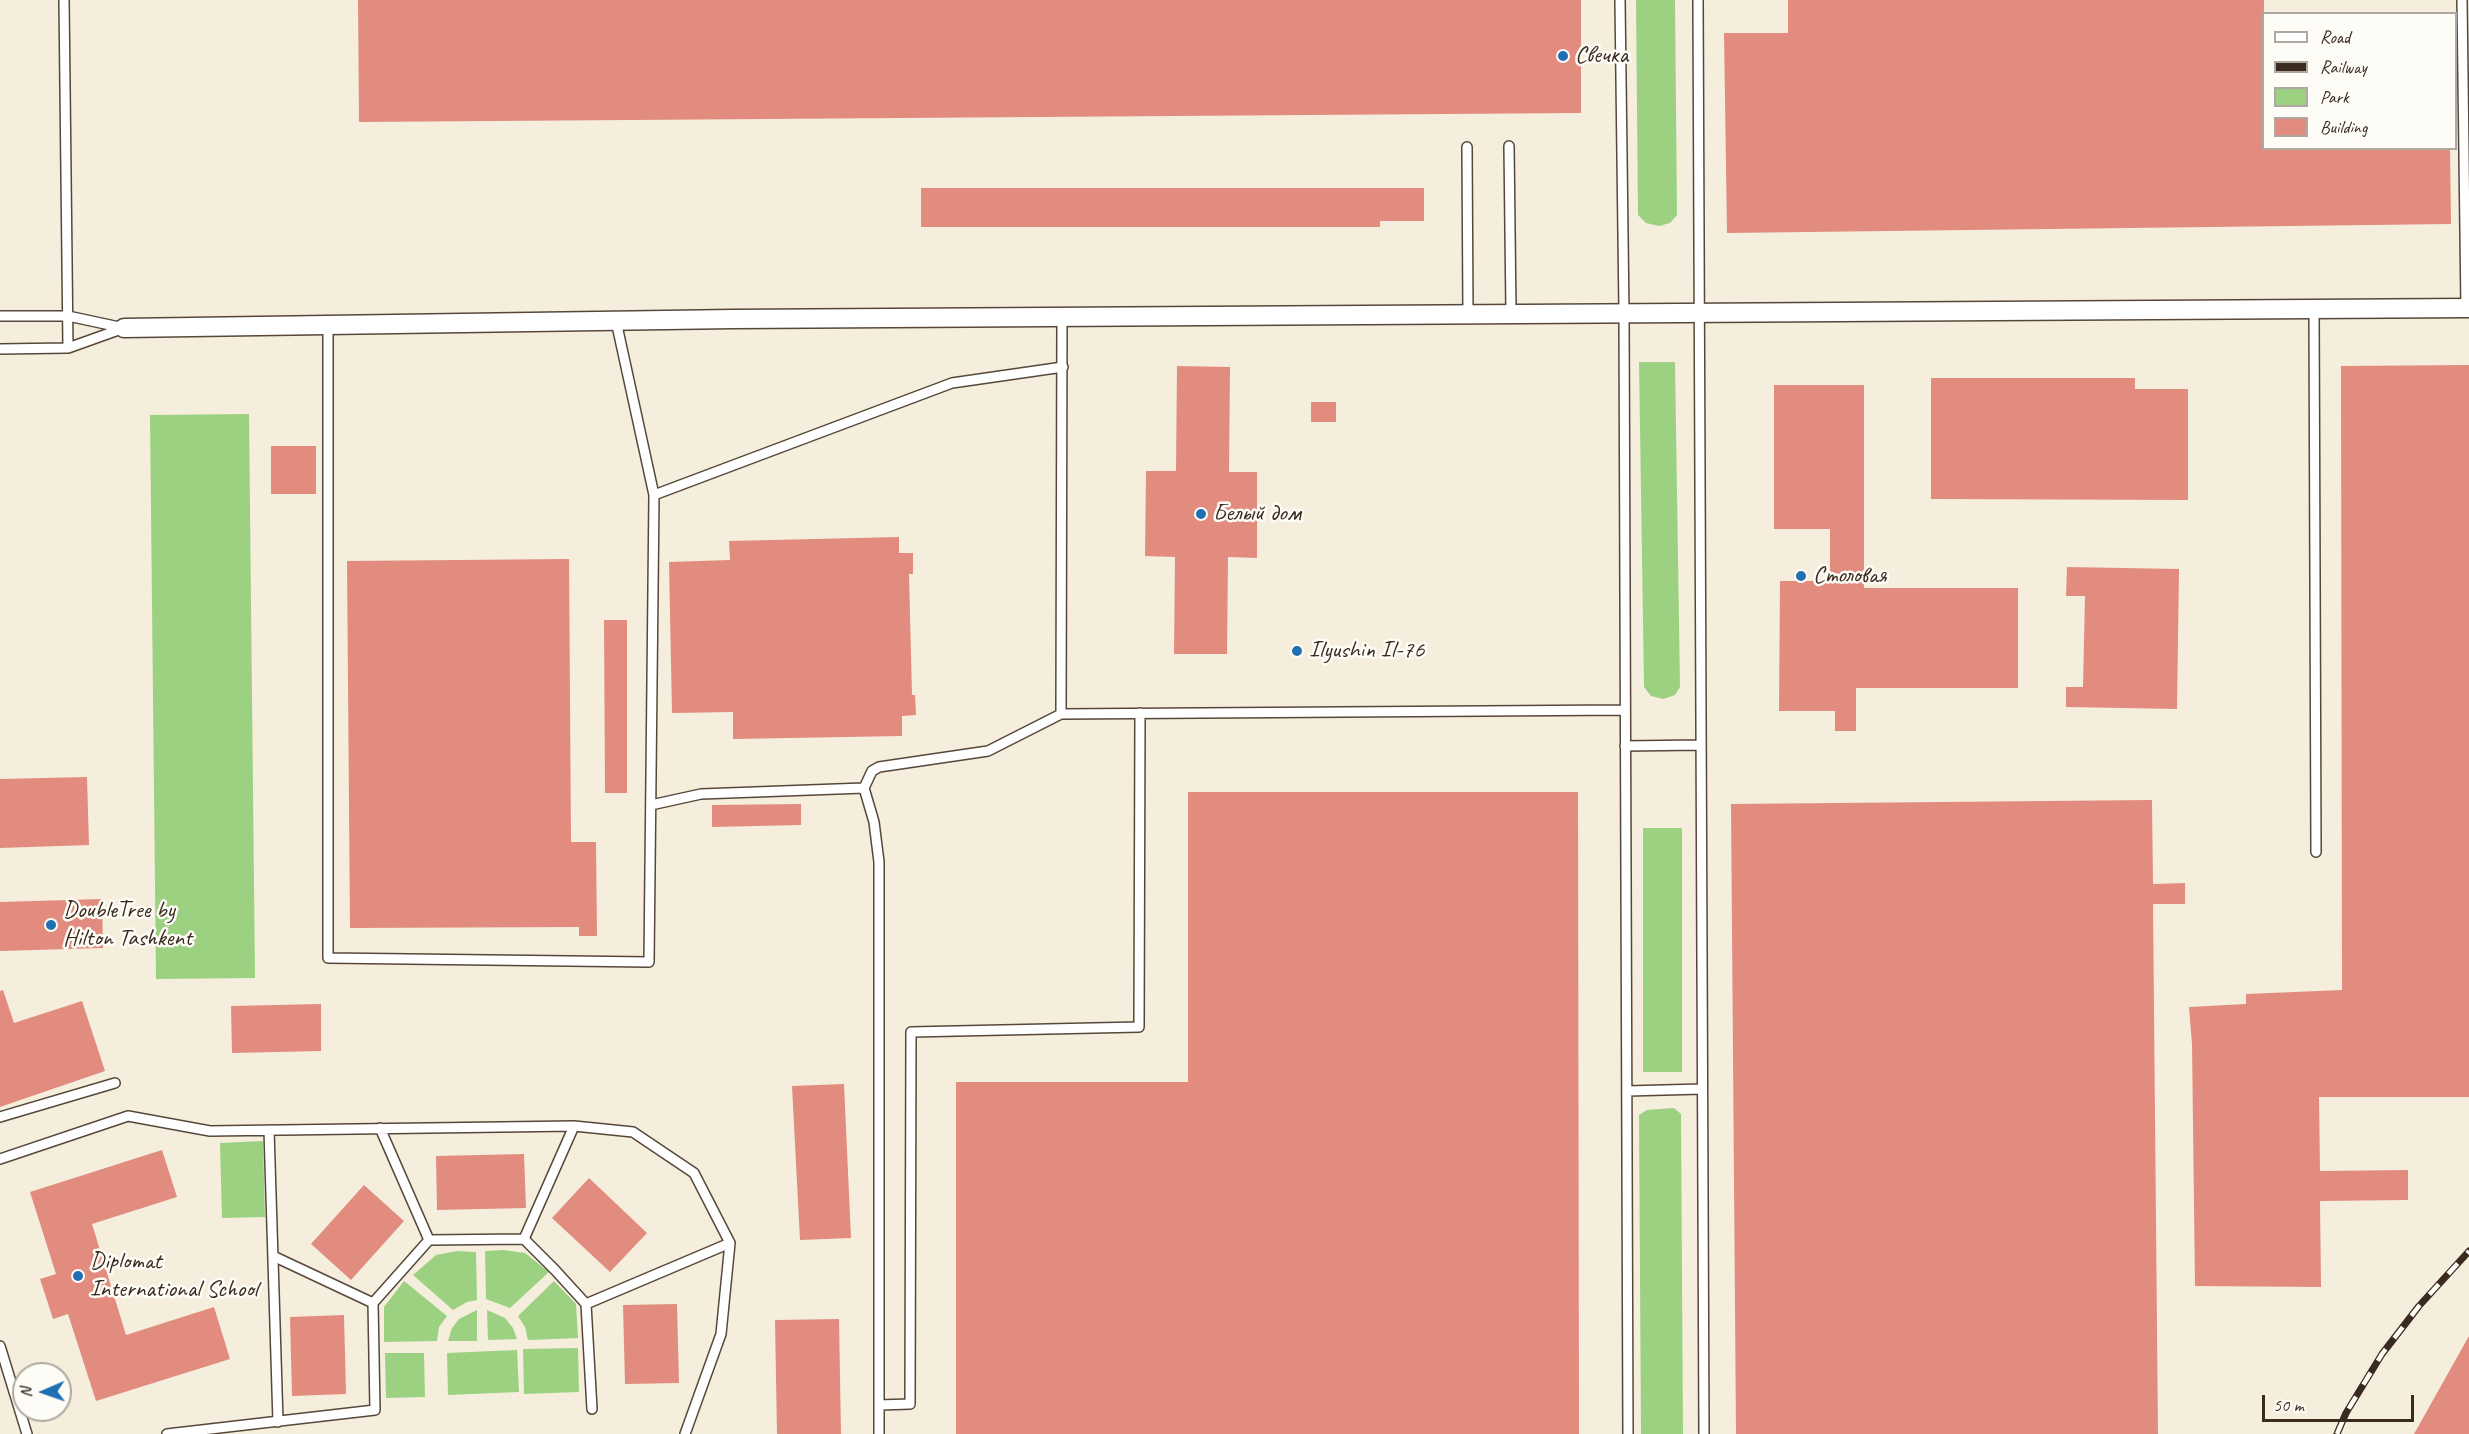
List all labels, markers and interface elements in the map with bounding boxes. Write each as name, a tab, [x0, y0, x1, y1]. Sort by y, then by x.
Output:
legend	[2262, 12, 2457, 150]
text: Road	[2320, 26, 2350, 48]
place label: Свечка	[1575, 42, 1628, 70]
marker: Свечка	[1556, 49, 1570, 63]
text: Railway	[2320, 56, 2367, 78]
text: Park	[2320, 86, 2349, 108]
text: Building	[2320, 116, 2367, 138]
place label: Белый дом	[1213, 500, 1301, 528]
marker: Белый дом	[1194, 507, 1208, 521]
place label: Столовая	[1813, 562, 1886, 590]
marker: Столовая	[1794, 569, 1808, 583]
place label: Ilyushin Il-76	[1309, 637, 1424, 665]
marker: Ilyushin Il-76	[1290, 644, 1304, 658]
place label: DoubleTree by Hilton Tashkent	[63, 897, 192, 953]
marker: DoubleTree by Hilton Tashkent	[44, 918, 58, 932]
place label: Diplomat International School	[90, 1248, 258, 1304]
marker: Diplomat International School	[71, 1269, 85, 1283]
north arrow	[12, 1362, 72, 1422]
scale bar	[2265, 1383, 2416, 1421]
text: N	[16, 1387, 36, 1398]
text: 50 m	[2273, 1394, 2304, 1416]

